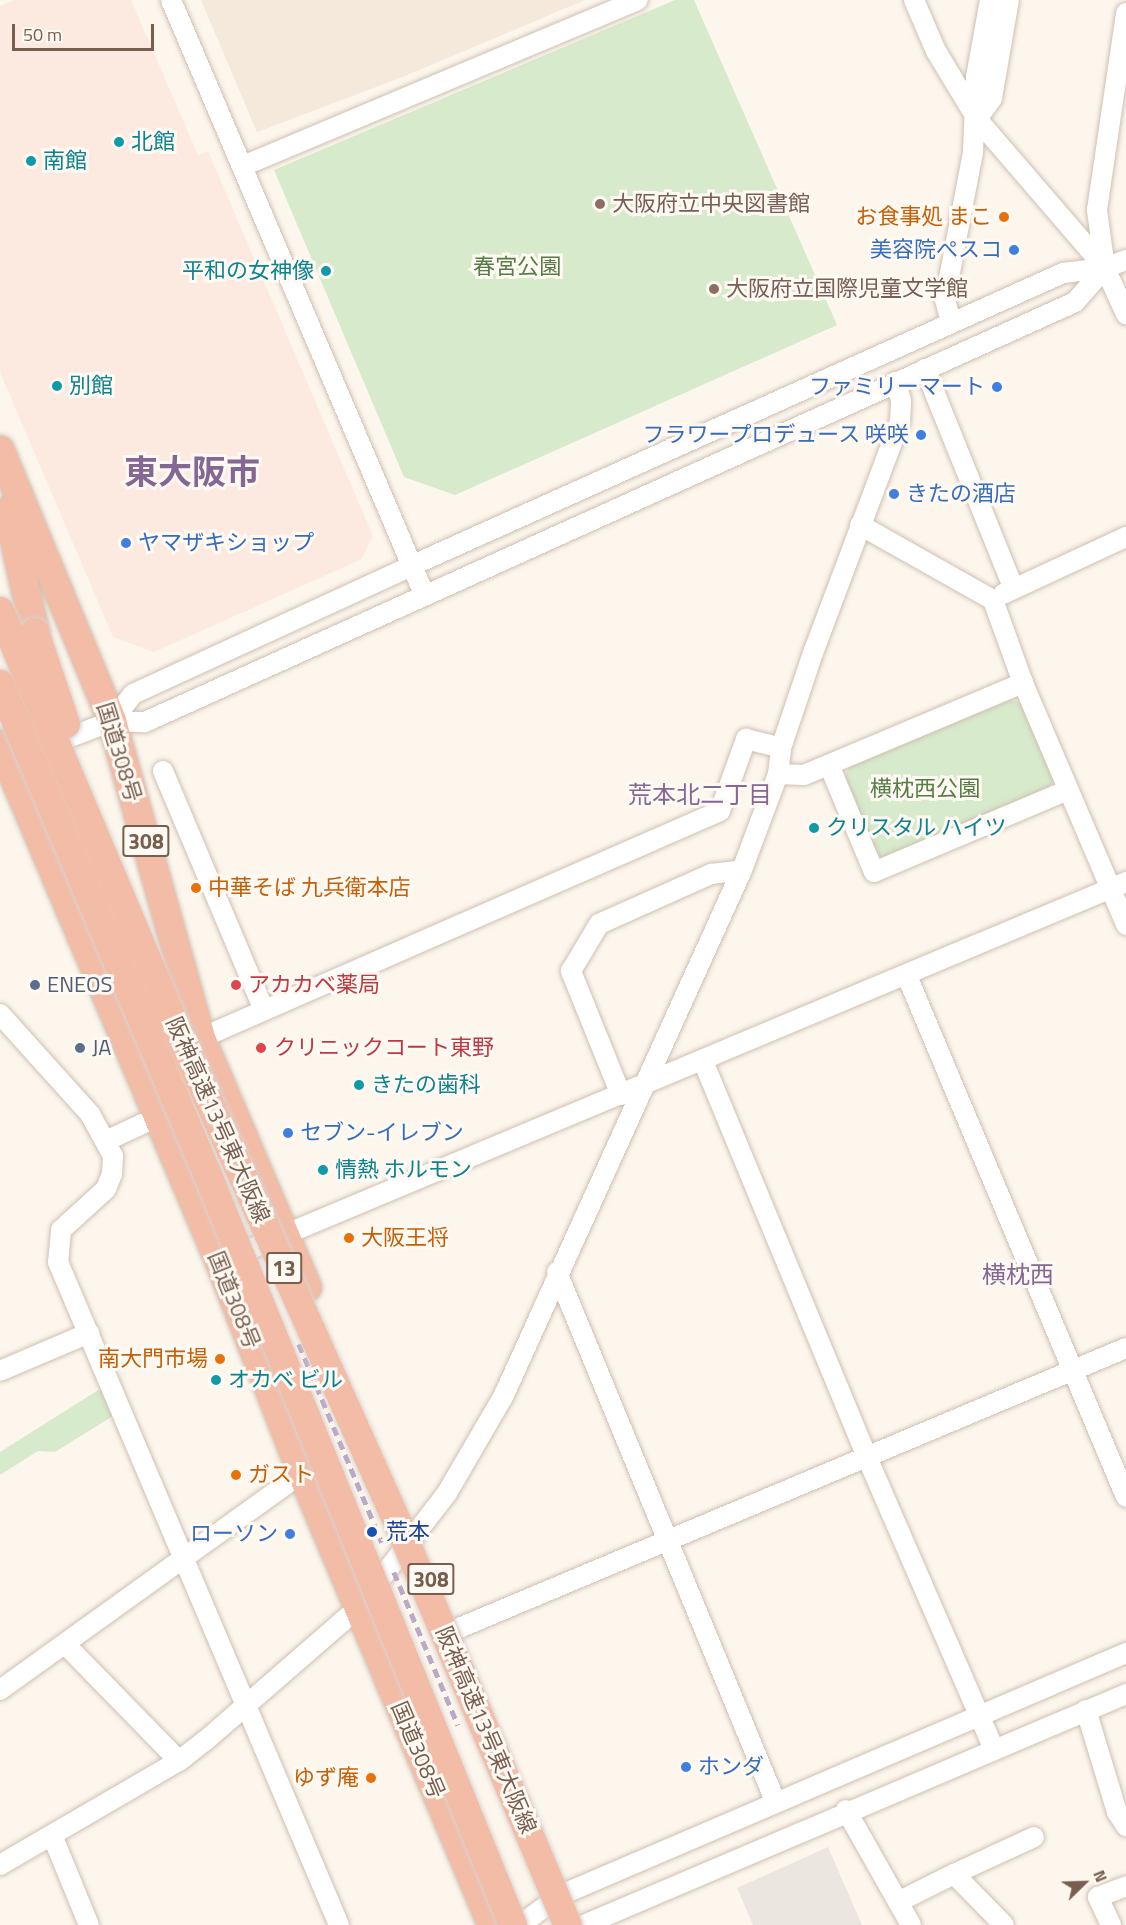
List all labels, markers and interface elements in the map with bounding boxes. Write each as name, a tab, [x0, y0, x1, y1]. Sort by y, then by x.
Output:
scale bar	[15, 12, 158, 50]
text: 50 m	[23, 21, 62, 48]
place label: 北館	[131, 129, 175, 155]
marker: 北館	[112, 135, 126, 149]
place label: 南館	[43, 148, 87, 174]
marker: 南館	[24, 154, 38, 168]
place label: 大阪府立中央図書館	[612, 191, 810, 217]
marker: 大阪府立中央図書館	[593, 197, 607, 211]
place label: お食事処 まこ	[855, 204, 992, 230]
marker: お食事処 まこ	[997, 210, 1011, 224]
place label: 美容院ぺスコ	[870, 237, 1002, 263]
marker: 美容院ぺスコ	[1007, 243, 1021, 257]
park label: 春宮公園	[473, 254, 561, 280]
place label: 平和の女神像	[182, 258, 314, 284]
marker: 平和の女神像	[319, 264, 333, 278]
place label: 大阪府立国際児童文学館	[726, 276, 968, 302]
marker: 大阪府立国際児童文学館	[707, 282, 721, 296]
place label: 別館	[69, 373, 113, 399]
place label: ファミリーマート	[809, 374, 985, 400]
marker: 別館	[50, 379, 64, 393]
marker: ファミリーマート	[990, 380, 1004, 394]
place label: フラワープロデュース 咲咲	[640, 422, 909, 448]
marker: フラワープロデュース 咲咲	[914, 428, 928, 442]
district label: 東大阪市	[124, 452, 260, 492]
place label: きたの酒店	[906, 481, 1016, 507]
marker: きたの酒店	[887, 487, 901, 501]
place label: ヤマザキショップ	[138, 530, 314, 556]
marker: ヤマザキショップ	[119, 536, 133, 550]
street label: 国道308号	[91, 699, 147, 805]
park label: 横枕西公園	[870, 776, 980, 802]
district label: 荒本北二丁目	[628, 781, 772, 809]
place label: クリスタル ハイツ	[826, 815, 1007, 841]
marker: クリスタル ハイツ	[807, 821, 821, 835]
road number: 308	[122, 823, 170, 859]
place label: 中華そば 九兵衛本店	[208, 875, 411, 901]
marker: 中華そば 九兵衛本店	[189, 881, 203, 895]
place label: ENEOS	[47, 972, 112, 998]
place label: アカカベ薬局	[248, 972, 380, 998]
marker: ENEOS	[28, 978, 42, 992]
marker: アカカベ薬局	[229, 978, 243, 992]
street label: 阪神高速13号東大阪線	[161, 1013, 275, 1227]
place label: JA	[92, 1035, 111, 1061]
place label: クリニックコート東野	[274, 1035, 494, 1061]
marker: クリニックコート東野	[252, 1039, 270, 1057]
marker: JA	[73, 1041, 87, 1055]
place label: きたの歯科	[371, 1072, 481, 1098]
marker: きたの歯科	[352, 1078, 366, 1092]
place label: セブン-イレブン	[300, 1120, 464, 1146]
marker: セブン-イレブン	[281, 1126, 295, 1140]
place label: 情熱 ホルモン	[335, 1157, 472, 1183]
marker: 情熱 ホルモン	[316, 1163, 330, 1177]
place label: 大阪王将	[361, 1225, 449, 1251]
marker: 大阪王将	[342, 1231, 356, 1245]
street label: 国道308号	[202, 1247, 266, 1353]
road number: 13	[266, 1250, 302, 1286]
district label: 横枕西	[982, 1261, 1054, 1289]
place label: 南大門市場	[98, 1346, 208, 1372]
marker: 南大門市場	[213, 1352, 227, 1366]
place label: オカベ ビル	[228, 1367, 343, 1393]
marker: オカベ ビル	[209, 1373, 223, 1387]
place label: ガスト	[248, 1462, 314, 1488]
marker: ガスト	[229, 1468, 243, 1482]
place label: 荒本	[386, 1519, 430, 1545]
place label: ローソン	[190, 1521, 278, 1547]
marker: 荒本	[363, 1523, 381, 1541]
marker: ローソン	[283, 1527, 297, 1541]
road number: 308	[407, 1561, 455, 1597]
street label: 阪神高速13号東大阪線	[430, 1622, 542, 1838]
street label: 国道308号	[386, 1697, 450, 1803]
place label: ホンダ	[698, 1754, 764, 1780]
marker: ホンダ	[679, 1760, 693, 1774]
place label: ゆず庵	[293, 1765, 359, 1791]
marker: ゆず庵	[364, 1771, 378, 1785]
north arrow	[1054, 1853, 1114, 1913]
text: N	[1087, 1866, 1114, 1886]

